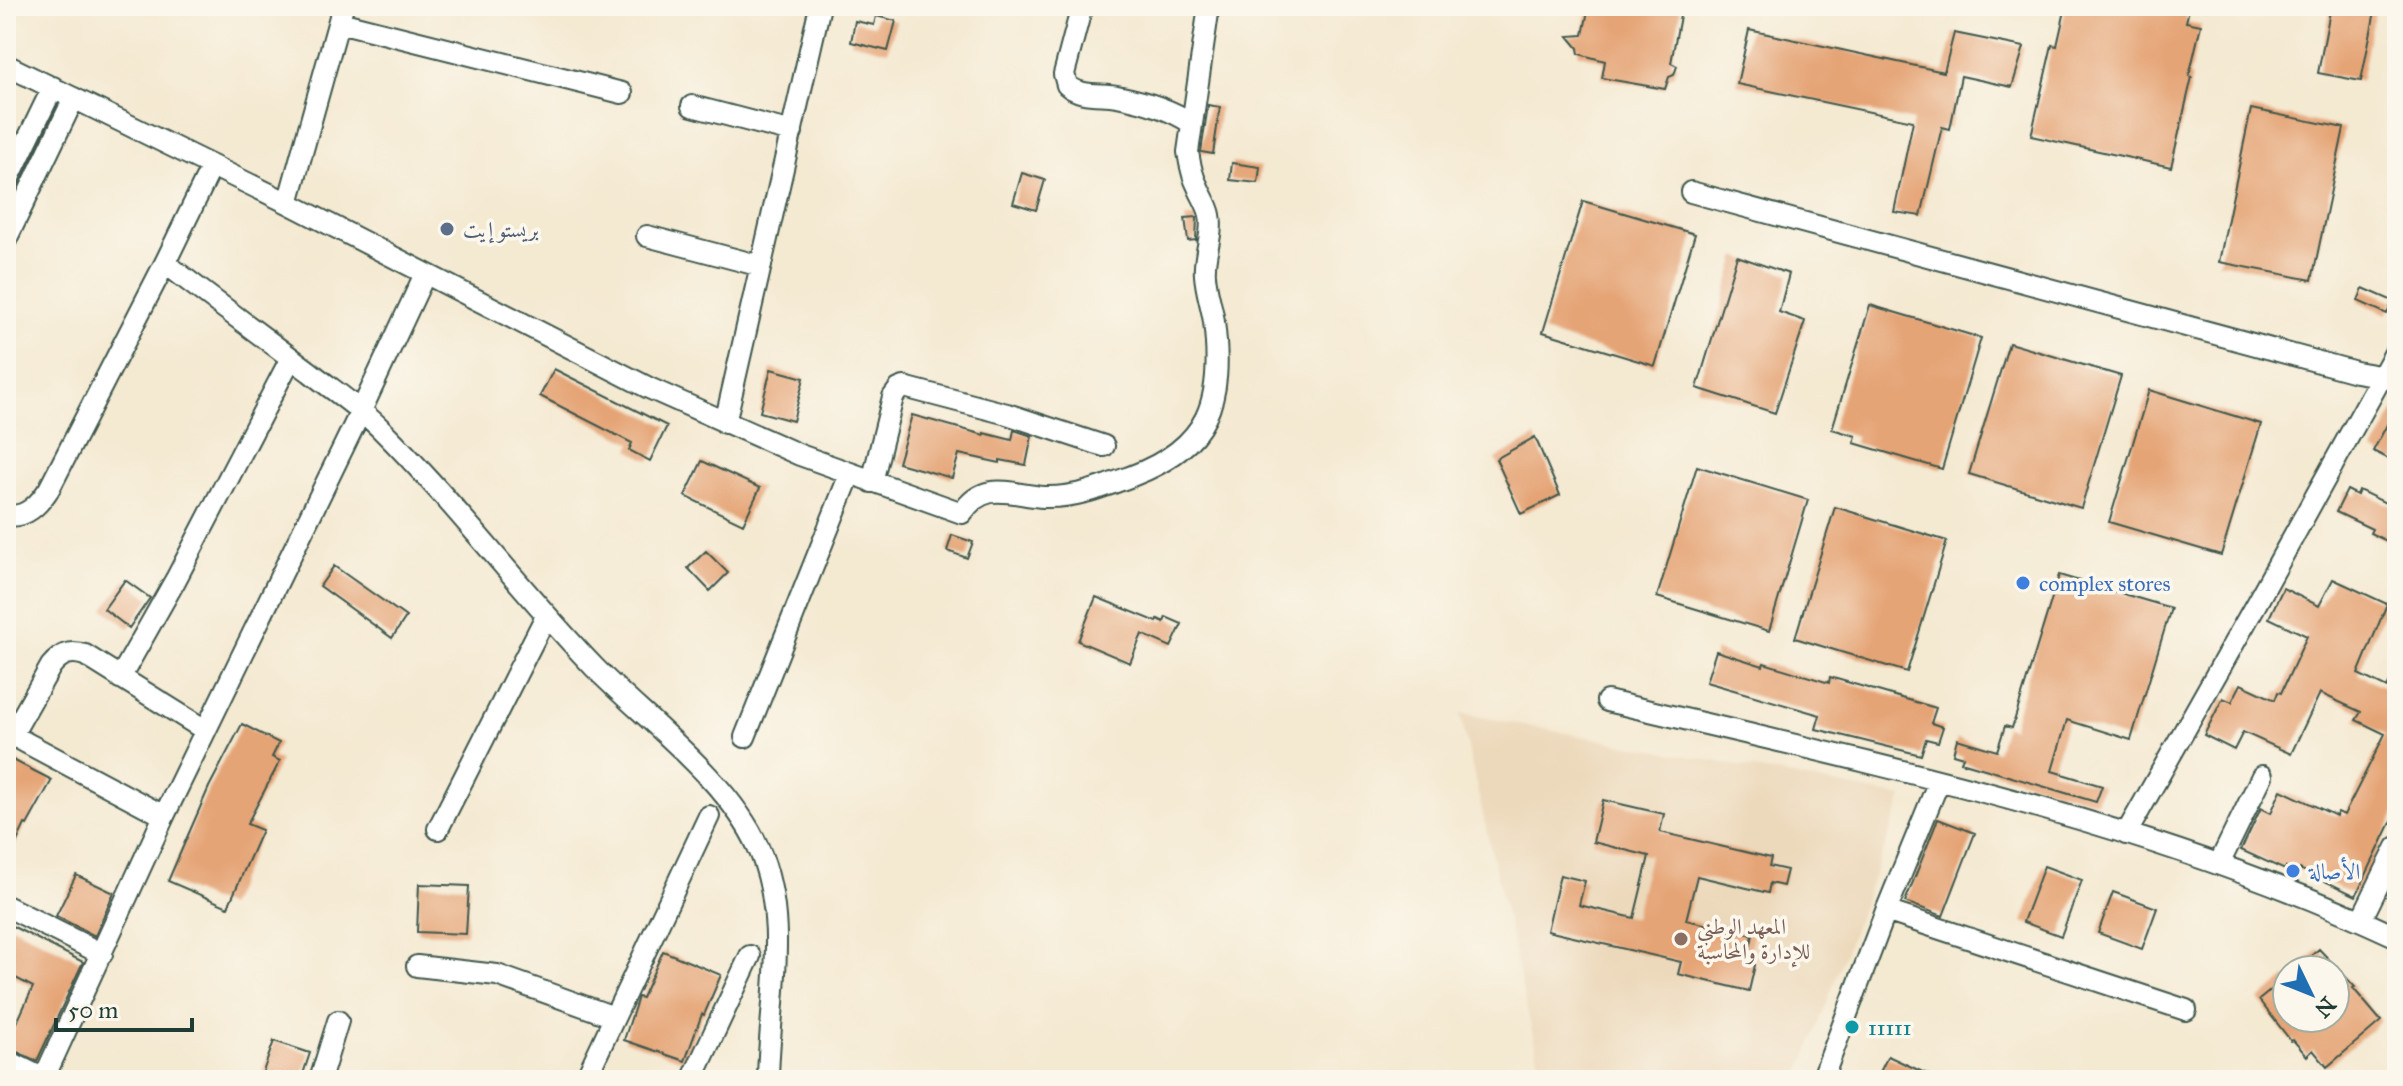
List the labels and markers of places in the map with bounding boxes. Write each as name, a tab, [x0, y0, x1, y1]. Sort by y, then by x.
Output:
place label: بريستو إيت	[463, 216, 539, 244]
marker: بريستو إيت	[438, 220, 456, 238]
place label: complex stores	[2039, 570, 2171, 597]
marker: complex stores	[2014, 574, 2032, 592]
place label: الأصالة	[2308, 856, 2360, 885]
marker: الأصالة	[2284, 862, 2302, 880]
place label: المعهد الوطني للإدارة والمحاسبة	[1697, 913, 1810, 968]
marker: المعهد الوطني للإدارة والمحاسبة	[1672, 930, 1690, 948]
place label: 11111	[1868, 1014, 1911, 1041]
marker: 11111	[1843, 1018, 1861, 1036]

